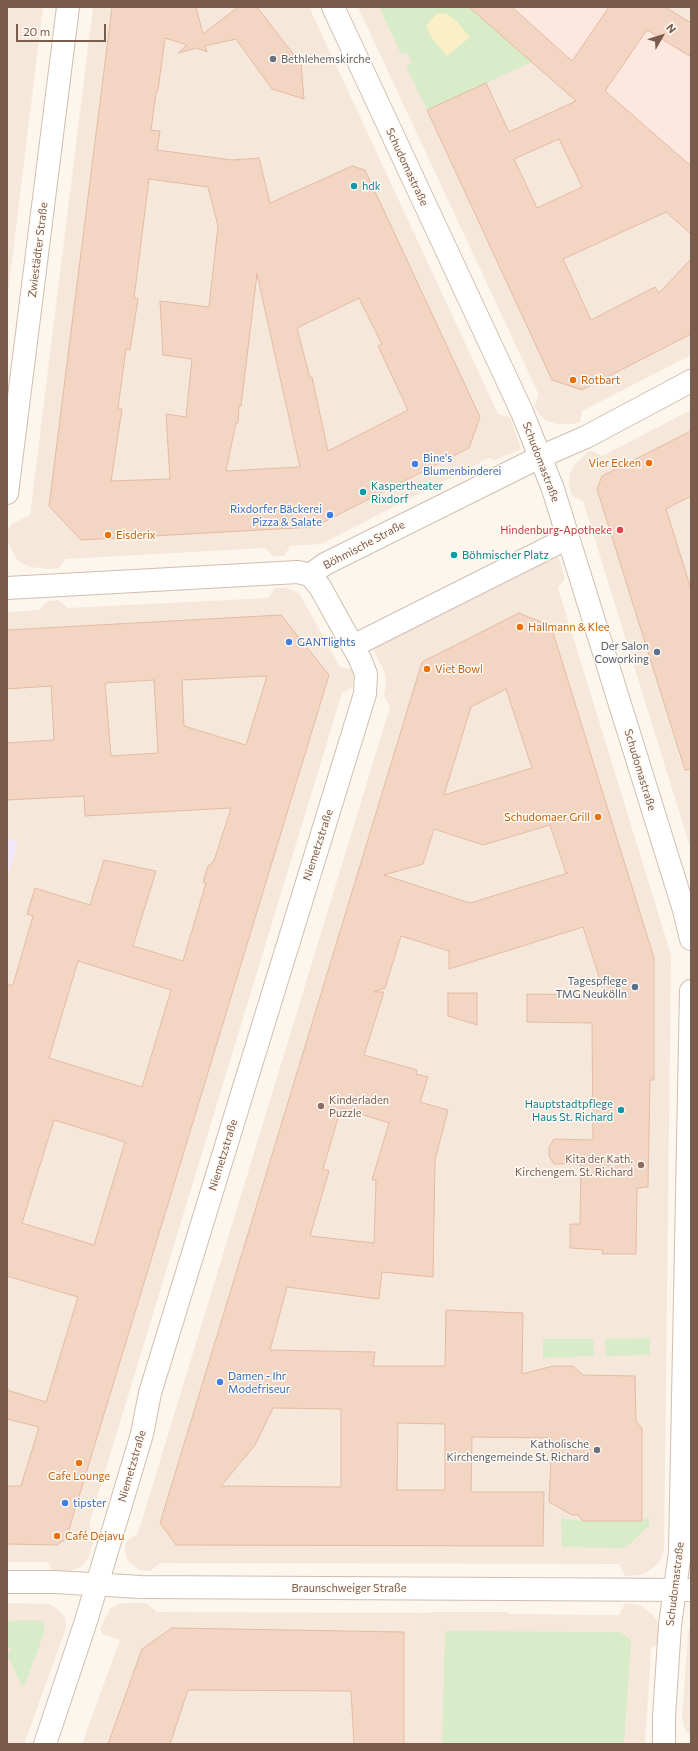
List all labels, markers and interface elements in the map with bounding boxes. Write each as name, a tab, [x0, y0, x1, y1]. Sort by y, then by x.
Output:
scale bar	[18, 16, 108, 42]
north arrow	[642, 16, 682, 56]
text: N	[664, 21, 679, 35]
text: 20 m	[23, 24, 50, 38]
place label: Bethlehemskirche	[281, 52, 370, 66]
marker: Bethlehemskirche	[268, 54, 278, 64]
street label: Schudomastraße	[383, 126, 431, 208]
place label: hdk	[362, 179, 381, 193]
marker: hdk	[349, 181, 359, 191]
street label: Zwiestädter Straße	[26, 202, 50, 298]
place label: Rotbart	[581, 373, 620, 387]
marker: Rotbart	[568, 375, 578, 385]
street label: Schudomastraße	[520, 420, 562, 504]
place label: Bine's Blumenbinderei	[423, 451, 501, 477]
place label: Vier Ecken	[589, 456, 641, 470]
marker: Vier Ecken	[644, 458, 654, 468]
marker: Bine's Blumenbinderei	[410, 459, 420, 469]
place label: Kaspertheater Rixdorf	[371, 479, 443, 505]
marker: Kaspertheater Rixdorf	[358, 487, 368, 497]
place label: Rixdorfer Bäckerei Pizza & Salate	[230, 502, 322, 528]
marker: Rixdorfer Bäckerei Pizza & Salate	[325, 510, 335, 520]
street label: Böhmische Straße	[321, 518, 407, 572]
place label: Hindenburg-Apotheke	[500, 523, 612, 537]
marker: Hindenburg-Apotheke	[615, 525, 625, 535]
place label: Eisderix	[116, 528, 156, 542]
marker: Eisderix	[103, 530, 113, 540]
place label: Böhmischer Platz	[462, 548, 549, 562]
marker: Böhmischer Platz	[449, 550, 459, 560]
place label: Hallmann & Klee	[528, 620, 610, 634]
marker: Hallmann & Klee	[515, 622, 525, 632]
place label: GANTlights	[297, 635, 355, 649]
marker: GANTlights	[284, 637, 294, 647]
place label: Der Salon Coworking	[594, 639, 649, 665]
marker: Der Salon Coworking	[652, 647, 662, 657]
place label: Viet Bowl	[435, 662, 483, 676]
marker: Viet Bowl	[422, 664, 432, 674]
street label: Schudomastraße	[621, 728, 659, 812]
street label: Niemetzstraße	[300, 808, 336, 882]
place label: Schudomaer Grill	[504, 810, 590, 824]
marker: Schudomaer Grill	[593, 812, 603, 822]
place label: Tagespflege TMG Neukölln	[555, 974, 627, 1000]
marker: Tagespflege TMG Neukölln	[630, 982, 640, 992]
place label: Kinderladen Puzzle	[329, 1093, 389, 1119]
place label: Hauptstadtpflege Haus St. Richard	[525, 1097, 613, 1123]
marker: Kinderladen Puzzle	[316, 1101, 326, 1111]
marker: Hauptstadtpflege Haus St. Richard	[616, 1105, 626, 1115]
street label: Niemetzstraße	[206, 1118, 240, 1192]
place label: Kita der Kath. Kirchengem. St. Richard	[515, 1152, 633, 1178]
marker: Kita der Kath. Kirchengem. St. Richard	[636, 1160, 646, 1170]
place label: Damen - Ihr Modefriseur	[228, 1369, 290, 1395]
marker: Damen - Ihr Modefriseur	[215, 1377, 225, 1387]
street label: Niemetzstraße	[115, 1429, 149, 1503]
place label: Katholische Kirchengemeinde St. Richard	[446, 1437, 589, 1463]
marker: Katholische Kirchengemeinde St. Richard	[592, 1445, 602, 1455]
marker: Cafe Lounge	[74, 1458, 84, 1468]
place label: Cafe Lounge	[48, 1469, 110, 1483]
place label: tipster	[73, 1496, 106, 1510]
marker: tipster	[60, 1498, 70, 1508]
place label: Café Dejavu	[65, 1529, 124, 1543]
marker: Café Dejavu	[52, 1531, 62, 1541]
street label: Schudomastraße	[663, 1541, 687, 1627]
street label: Braunschweiger Straße	[292, 1581, 406, 1595]

